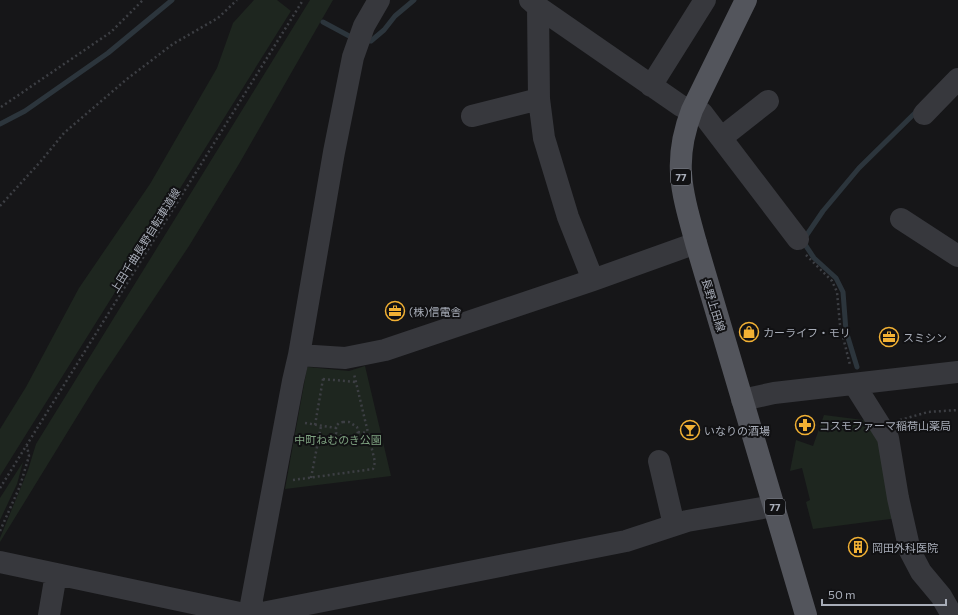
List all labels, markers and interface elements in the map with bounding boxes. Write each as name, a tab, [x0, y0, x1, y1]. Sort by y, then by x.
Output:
road number: 77	[671, 169, 691, 185]
street label: 上田千曲長野自転車道線	[107, 185, 183, 295]
street label: 長野上田線	[700, 277, 728, 333]
office icon: (株)信電舎	[384, 300, 406, 322]
place label: (株)信電舎	[409, 305, 461, 318]
shop icon: カーライフ・モリ	[738, 321, 760, 343]
place label: カーライフ・モリ	[763, 326, 851, 339]
office icon: スミシン	[878, 326, 900, 348]
place label: スミシン	[903, 331, 947, 344]
pharmacy icon: コスモファーマ稲荷山薬局	[794, 414, 816, 436]
bar icon: いなりの酒場	[679, 419, 701, 441]
place label: コスモファーマ稲荷山薬局	[819, 419, 951, 432]
place label: いなりの酒場	[704, 424, 770, 437]
park label: 中町ねむのき公園	[294, 433, 382, 446]
road number: 77	[765, 499, 785, 515]
building icon: 岡田外科医院	[847, 536, 869, 558]
place label: 岡田外科医院	[872, 541, 938, 554]
scale bar	[822, 581, 946, 607]
text: 50 m	[828, 587, 856, 601]

